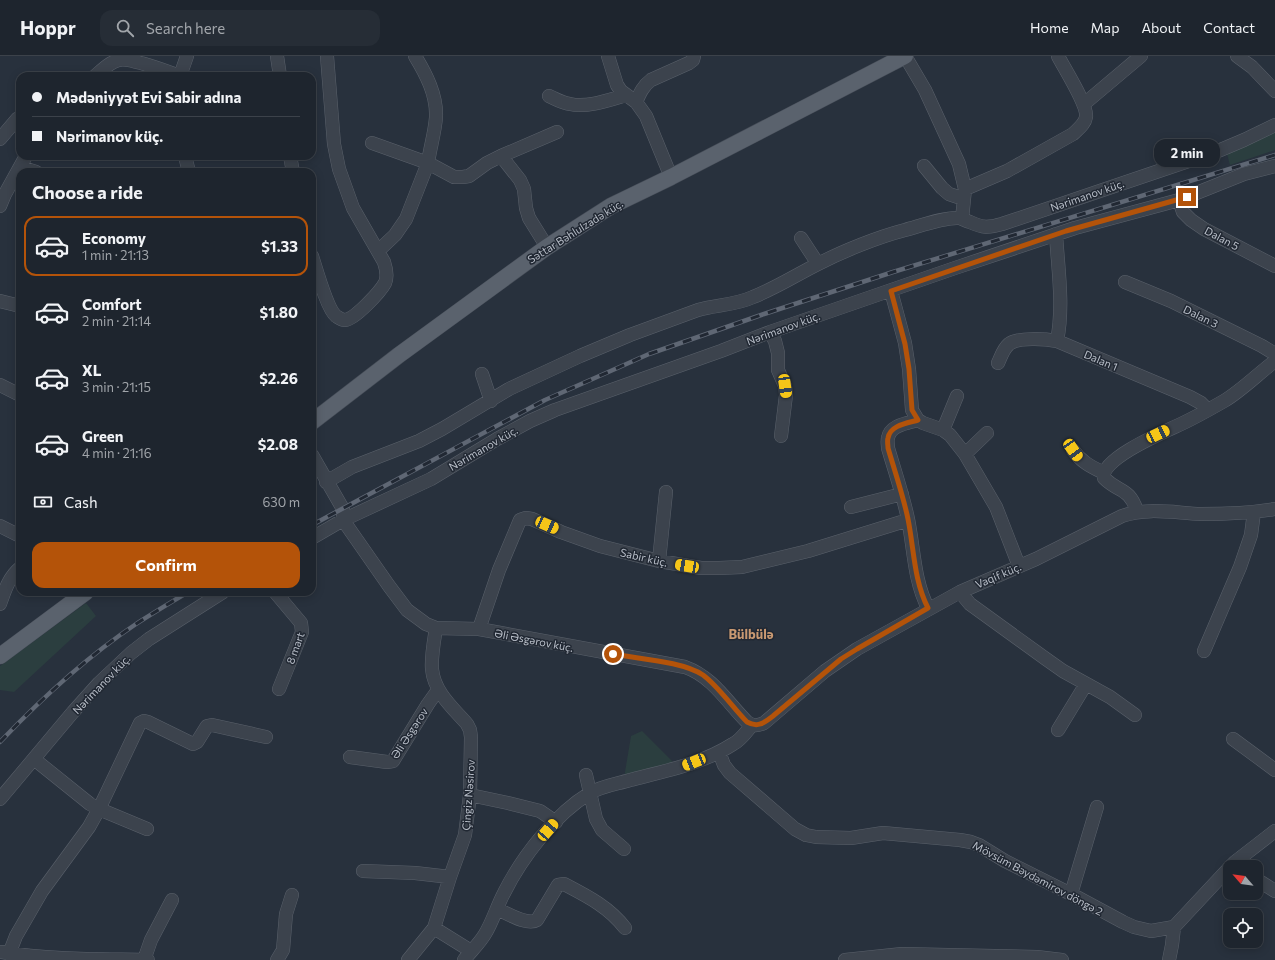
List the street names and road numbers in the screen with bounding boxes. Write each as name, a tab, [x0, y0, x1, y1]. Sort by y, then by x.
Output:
street label: Nərimanov küç.	[1048, 176, 1126, 214]
street label: Səttar Bəhlulzadə küç.	[525, 196, 625, 266]
street label: Dalan 5	[1203, 224, 1241, 252]
street label: Dalan 3	[1181, 302, 1221, 330]
street label: Nərimanov küç.	[744, 309, 822, 347]
street label: Dalan 1	[1082, 347, 1120, 373]
street label: Nərimanov küç.	[446, 423, 520, 473]
street label: Sabir küç.	[619, 545, 669, 569]
street label: Vaqif küç.	[973, 559, 1023, 590]
street label: Əli Əsgərov küç.	[493, 626, 575, 654]
street label: 8 mart	[283, 630, 307, 666]
street label: Nərimanov küç.	[69, 651, 133, 716]
street label: Əli Əsgərov	[388, 705, 430, 761]
street label: Çingiz Nəsirov	[459, 759, 477, 831]
street label: Mövsüm Bəydəmirov döngə 2	[971, 838, 1105, 918]

